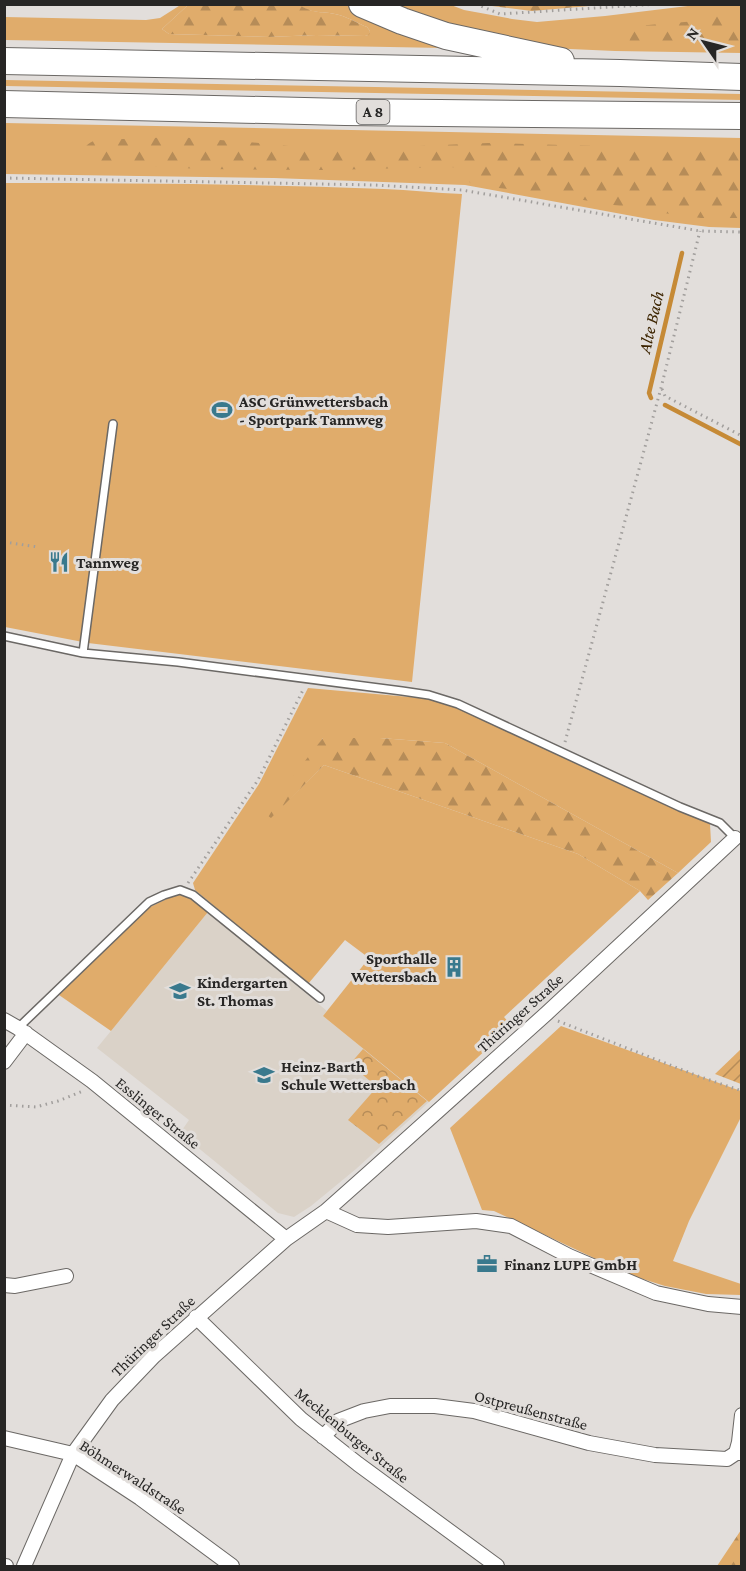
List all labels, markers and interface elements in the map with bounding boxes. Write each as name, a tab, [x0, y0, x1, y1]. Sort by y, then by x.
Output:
north arrow	[674, 12, 734, 72]
text: N	[682, 24, 702, 43]
road number: A 8	[356, 100, 389, 124]
water label: Alte Bach	[634, 289, 668, 356]
place label: ASC Grünwettersbach - Sportpark Tannweg	[238, 393, 388, 428]
sports icon: ASC Grünwettersbach - Sportpark Tannweg	[210, 398, 234, 422]
restaurant icon: Tannweg	[47, 550, 71, 574]
place label: Tannweg	[76, 554, 139, 571]
place label: Sporthalle Wettersbach	[350, 950, 438, 985]
building icon: Sporthalle Wettersbach	[442, 955, 466, 979]
street label: Thüringer Straße	[474, 970, 567, 1057]
place label: Kindergarten St. Thomas	[197, 974, 288, 1009]
school or university icon: Kindergarten St. Thomas	[168, 979, 192, 1003]
place label: Heinz-Barth Schule Wettersbach	[281, 1058, 416, 1093]
school or university icon: Heinz-Barth Schule Wettersbach	[252, 1063, 276, 1087]
street label: Esslinger Straße	[112, 1074, 203, 1153]
office icon: Finanz LUPE GmbH	[475, 1252, 499, 1276]
place label: Finanz LUPE GmbH	[504, 1256, 637, 1273]
street label: Thüringer Straße	[108, 1292, 199, 1381]
street label: Mecklenburger Straße	[291, 1384, 412, 1487]
street label: Ostpreußenstraße	[472, 1387, 589, 1434]
street label: Böhmerwaldstraße	[77, 1436, 189, 1518]

